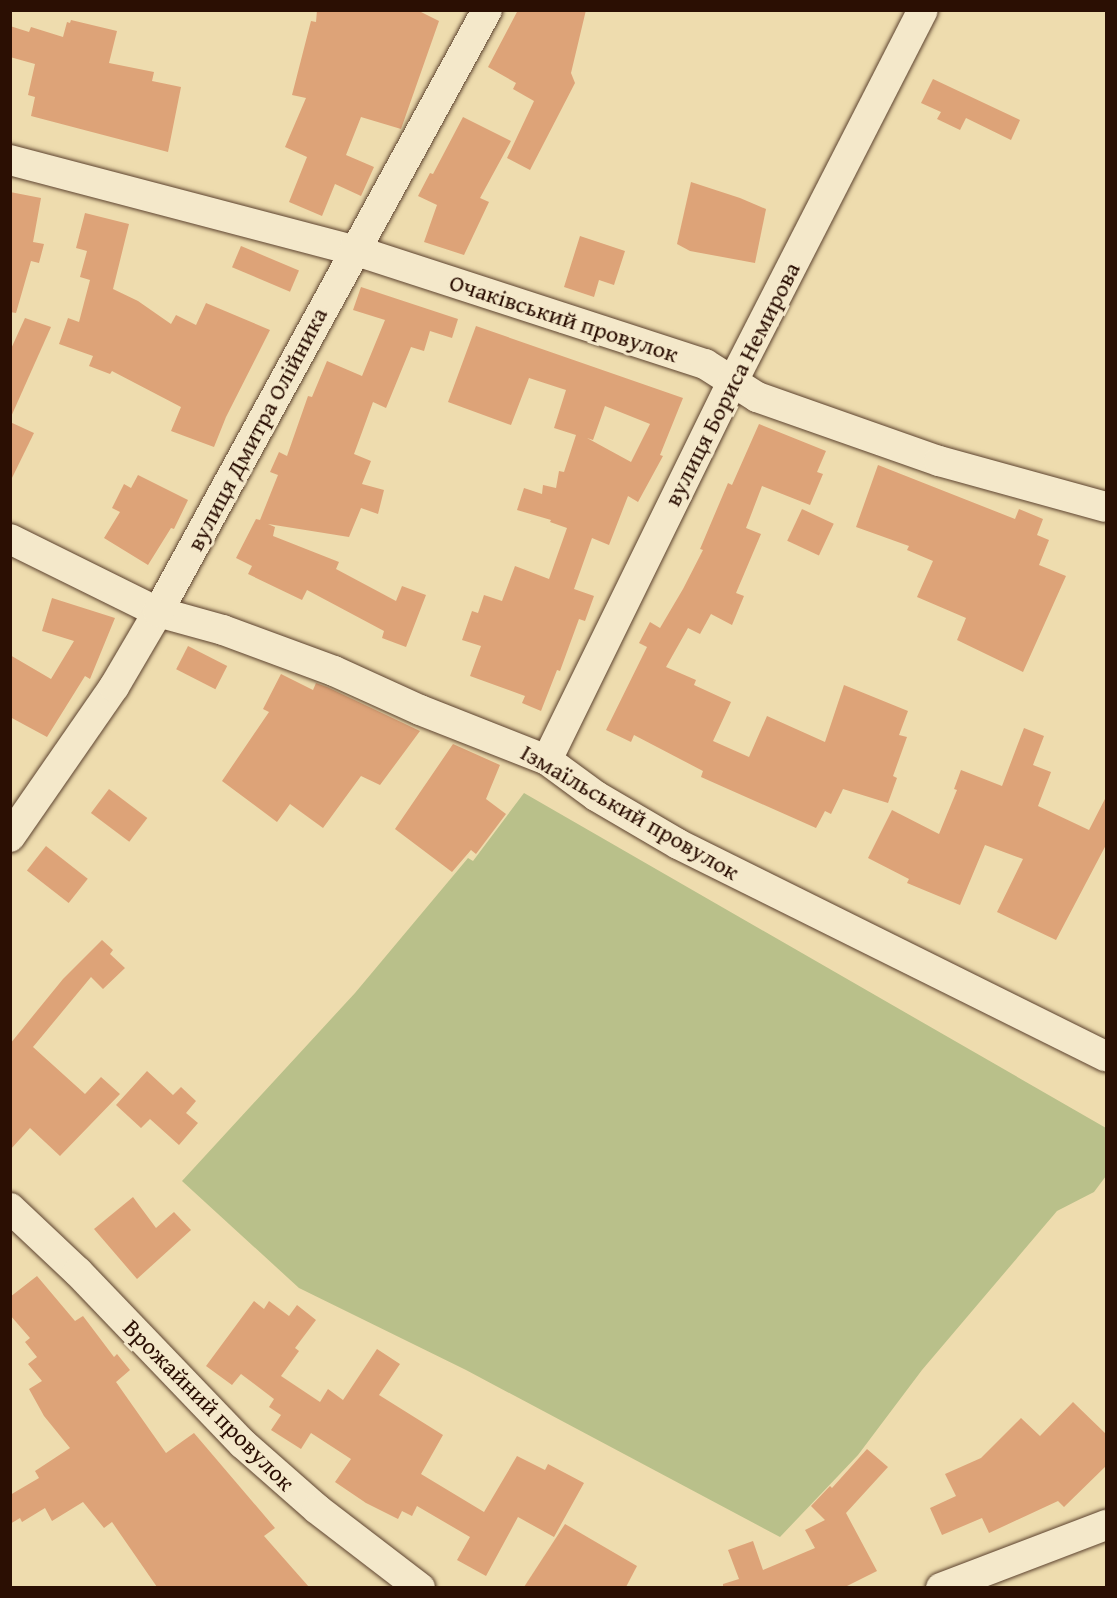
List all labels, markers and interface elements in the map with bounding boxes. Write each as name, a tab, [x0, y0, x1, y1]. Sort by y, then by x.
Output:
street label: вулиця Бориса Немирова	[658, 257, 806, 511]
street label: Очаківський провулок	[446, 267, 682, 369]
street label: вулиця Дмитра Олійника	[181, 302, 333, 556]
street label: Ізмаїльський провулок	[516, 738, 744, 886]
street label: Врожайний провулок	[117, 1313, 301, 1497]

